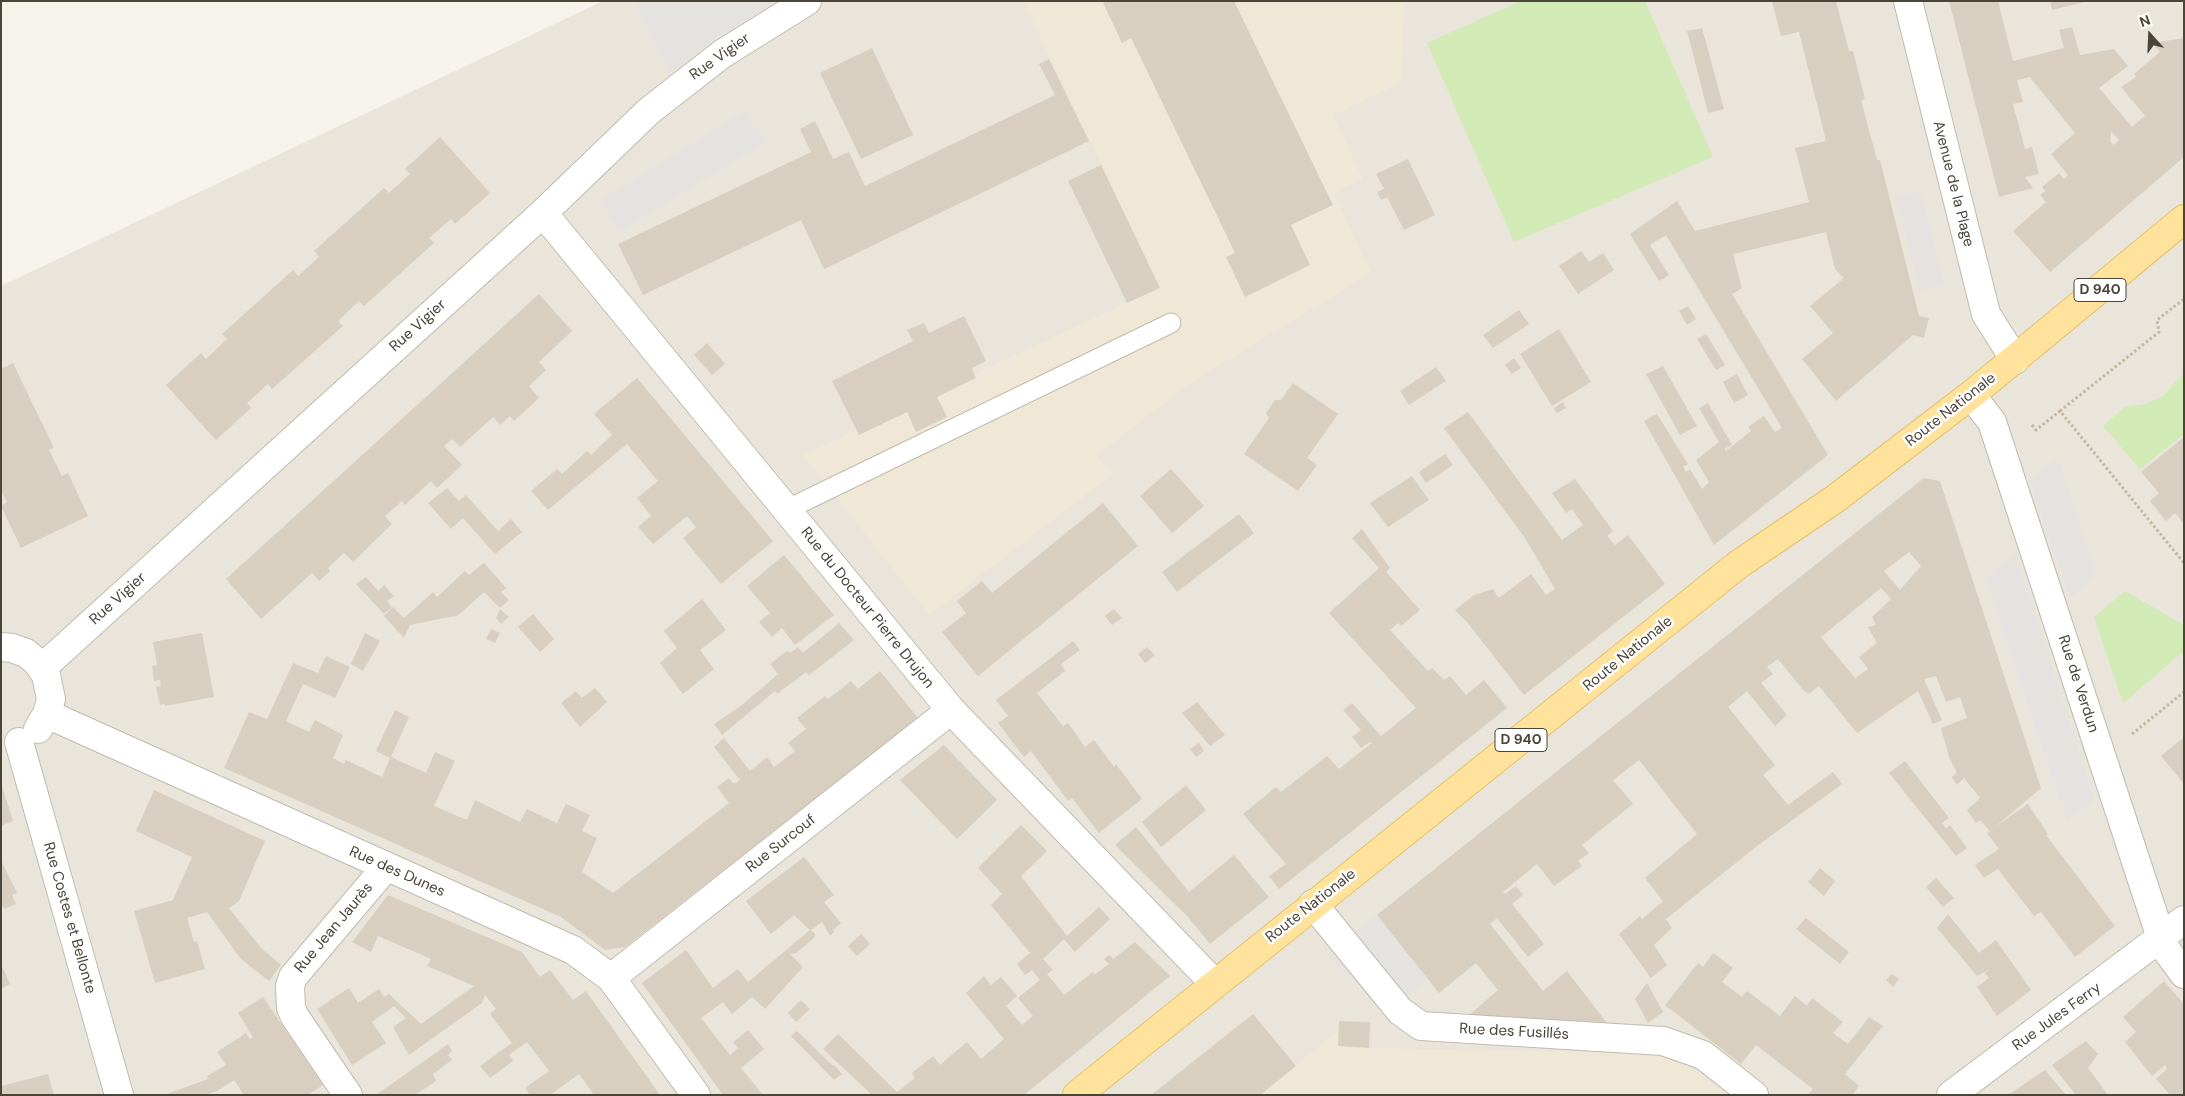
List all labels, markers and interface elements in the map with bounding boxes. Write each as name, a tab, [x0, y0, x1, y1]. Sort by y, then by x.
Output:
north arrow	[2125, 10, 2175, 60]
text: N	[2137, 11, 2153, 31]
street label: Rue Vigier	[686, 30, 754, 84]
street label: Avenue de la Plage	[1929, 119, 1977, 249]
road number: D 940	[2074, 278, 2126, 302]
street label: Rue Vigier	[386, 296, 450, 356]
street label: Route Nationale	[1902, 369, 2000, 451]
street label: Rue du Docteur Pierre Drujon	[797, 524, 937, 692]
street label: Rue Vigier	[86, 569, 150, 629]
street label: Route Nationale	[1580, 613, 1676, 695]
street label: Rue de Verdun	[2054, 633, 2102, 735]
road number: D 940	[1495, 728, 1547, 752]
street label: Rue Surcouf	[742, 811, 820, 877]
street label: Rue Costes et Bellonte	[39, 840, 99, 996]
street label: Rue des Dunes	[346, 843, 448, 901]
street label: Route Nationale	[1262, 865, 1360, 947]
street label: Rue Jean Jaurès	[291, 879, 377, 977]
street label: Rue Jules Ferry	[2009, 979, 2105, 1055]
street label: Rue des Fusillés	[1459, 1020, 1569, 1044]

